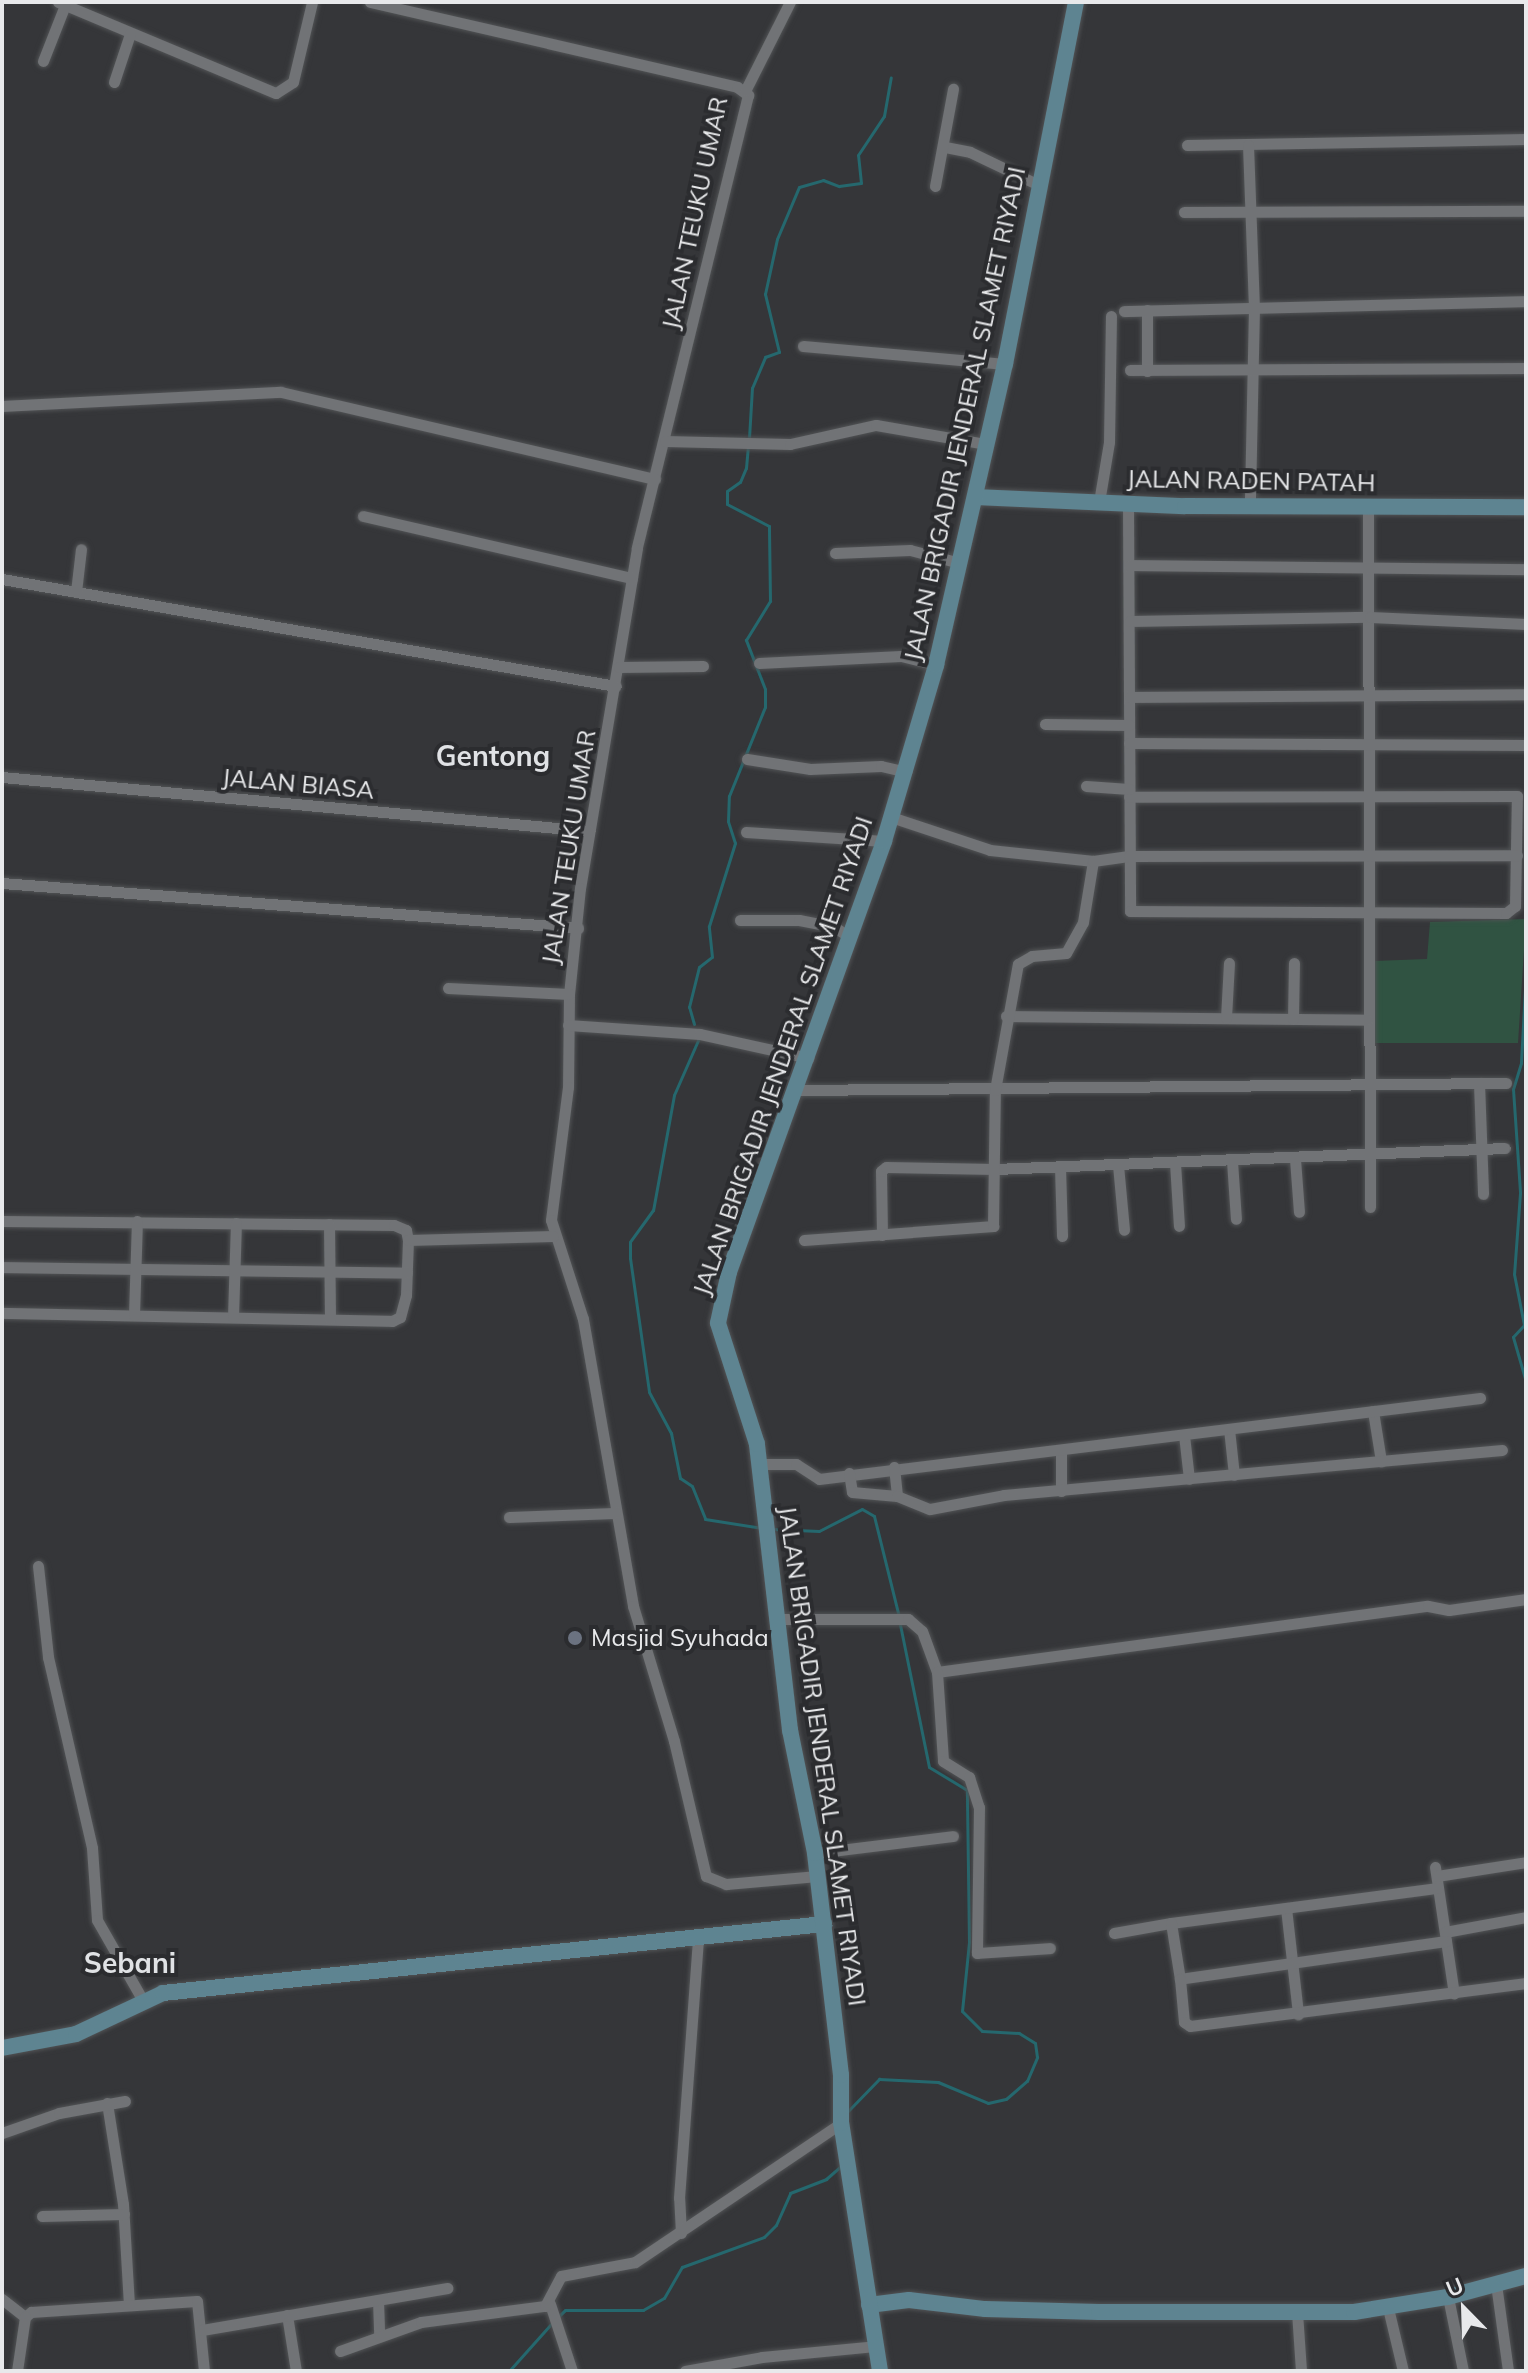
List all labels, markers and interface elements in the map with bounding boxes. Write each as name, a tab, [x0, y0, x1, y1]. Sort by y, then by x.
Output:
street label: JALAN TEUKU UMAR	[656, 94, 734, 332]
street label: JALAN BRIGADIR JENDERAL SLAMET RIYADI	[898, 164, 1032, 664]
street label: JALAN RADEN PATAH	[1126, 464, 1376, 498]
street label: JALAN TEUKU UMAR	[536, 728, 602, 966]
district label: Gentong	[436, 739, 550, 773]
street label: JALAN BIASA	[221, 763, 375, 805]
street label: JALAN BRIGADIR JENDERAL SLAMET RIYADI	[687, 813, 879, 1299]
street label: JALAN BRIGADIR JENDERAL SLAMET RIYADI	[773, 1504, 871, 2008]
place label: Masjid Syuhada	[591, 1624, 769, 1652]
marker: Masjid Syuhada	[566, 1629, 584, 1647]
district label: Sebani	[84, 1946, 176, 1980]
north arrow	[1424, 2269, 1504, 2349]
text: U	[1442, 2271, 1468, 2303]

